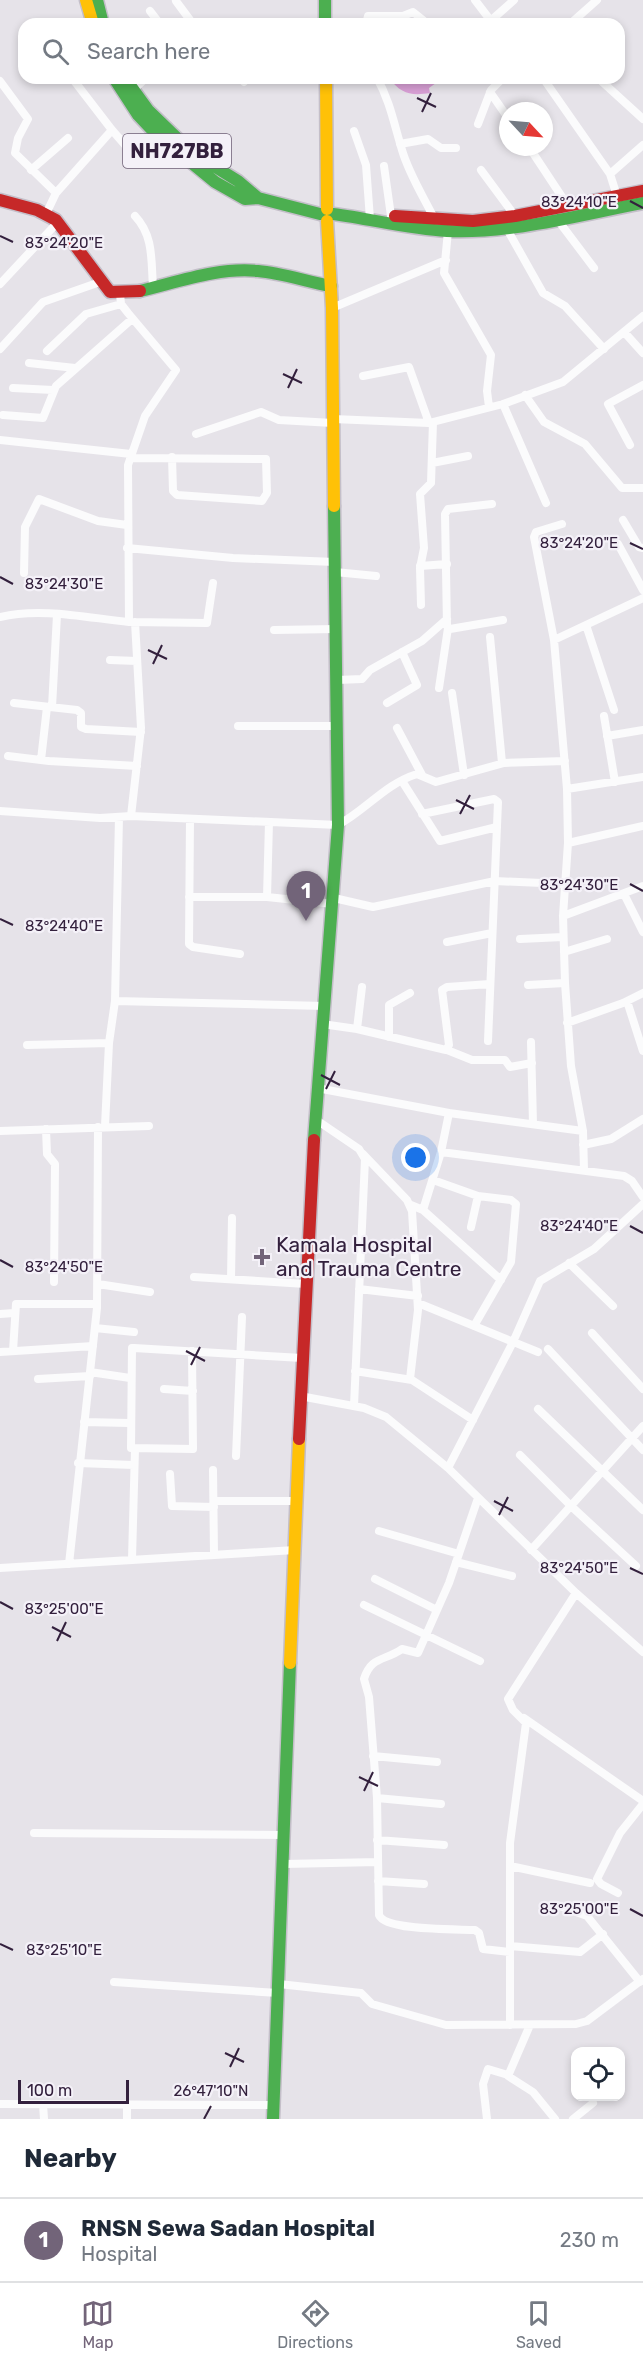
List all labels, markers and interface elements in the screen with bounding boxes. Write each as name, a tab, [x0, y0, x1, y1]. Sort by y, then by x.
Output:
search box	[18, 18, 625, 84]
icon: search	[39, 35, 72, 68]
text: Search here	[87, 38, 210, 65]
north arrow	[499, 102, 553, 156]
road number: NH727BB	[123, 134, 231, 168]
text: 83°24'10"E	[541, 193, 617, 211]
text: 83°24'20"E	[25, 234, 103, 252]
text: 83°24'20"E	[540, 534, 618, 552]
text: 83°24'30"E	[25, 575, 103, 593]
pin: 1	[286, 872, 326, 921]
text: 83°24'30"E	[540, 876, 618, 894]
text: 83°24'40"E	[25, 917, 103, 935]
your location	[401, 1143, 430, 1172]
text: 83°24'40"E	[540, 1217, 618, 1235]
place label: Kamala Hospital and Trauma Centre	[276, 1232, 461, 1281]
marker: Kamala Hospital and Trauma Centre	[253, 1248, 271, 1266]
text: 83°24'50"E	[25, 1258, 103, 1276]
text: 83°24'50"E	[540, 1559, 618, 1577]
text: 83°25'00"E	[24, 1600, 104, 1618]
text: 83°25'00"E	[539, 1900, 619, 1918]
text: 83°25'10"E	[26, 1941, 102, 1959]
map controls	[571, 2047, 625, 2101]
button: locate	[571, 2047, 625, 2101]
scale bar	[18, 2077, 129, 2104]
text: 100 m	[27, 2081, 72, 2100]
text: 26°47'10"N	[173, 2082, 249, 2100]
text: Nearby	[24, 2143, 117, 2174]
text: RNSN Sewa Sadan Hospital	[81, 2215, 375, 2242]
text: 1	[39, 2228, 48, 2252]
text: 230 m	[560, 2228, 619, 2252]
text: Hospital	[81, 2242, 157, 2266]
tab: Map	[81, 2297, 114, 2352]
tab: Directions	[277, 2297, 353, 2352]
tab: Saved	[516, 2297, 562, 2352]

